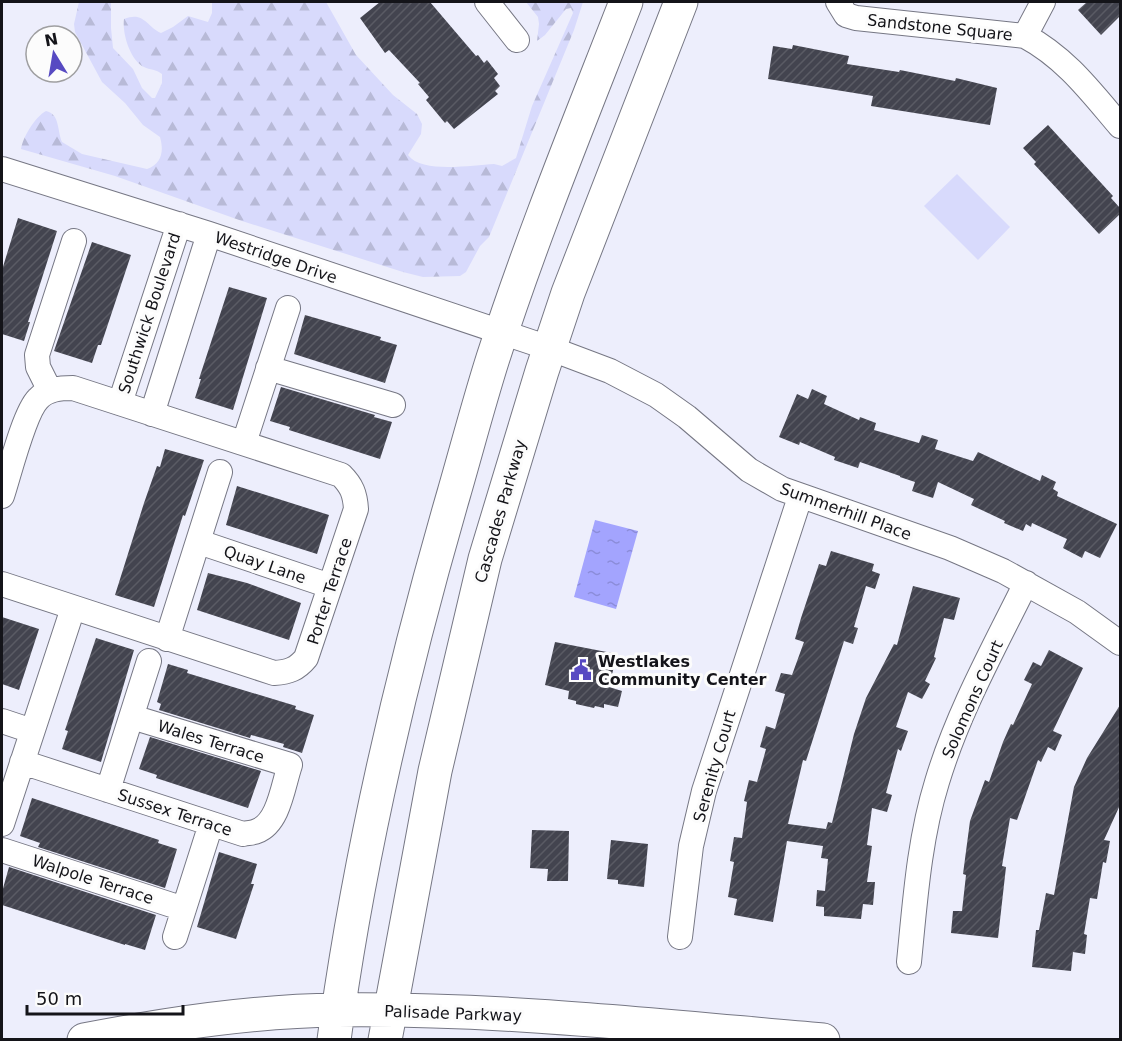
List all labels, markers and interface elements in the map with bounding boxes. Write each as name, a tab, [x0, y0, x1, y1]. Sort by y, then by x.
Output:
street label: Sandstone Square	[866, 10, 1014, 45]
north arrow	[24, 24, 84, 84]
text: N	[43, 29, 60, 50]
street label: Westridge Drive	[212, 228, 340, 287]
street label: Southwick Boulevard	[114, 230, 184, 396]
street label: Cascades Parkway	[471, 437, 530, 585]
street label: Summerhill Place	[777, 479, 914, 544]
street label: Porter Terrace	[303, 535, 356, 647]
street label: Quay Lane	[221, 542, 308, 587]
street label: Solomons Court	[938, 637, 1007, 761]
place label: Westlakes Community Center	[598, 652, 766, 689]
public building icon: Westlakes Community Center	[569, 658, 593, 682]
street label: Serenity Court	[689, 708, 740, 824]
street label: Wales Terrace	[155, 716, 266, 767]
street label: Sussex Terrace	[115, 785, 235, 840]
street label: Walpole Terrace	[30, 851, 156, 908]
scale bar	[27, 978, 183, 1016]
text: 50 m	[36, 988, 82, 1009]
street label: Palisade Parkway	[384, 1002, 522, 1025]

